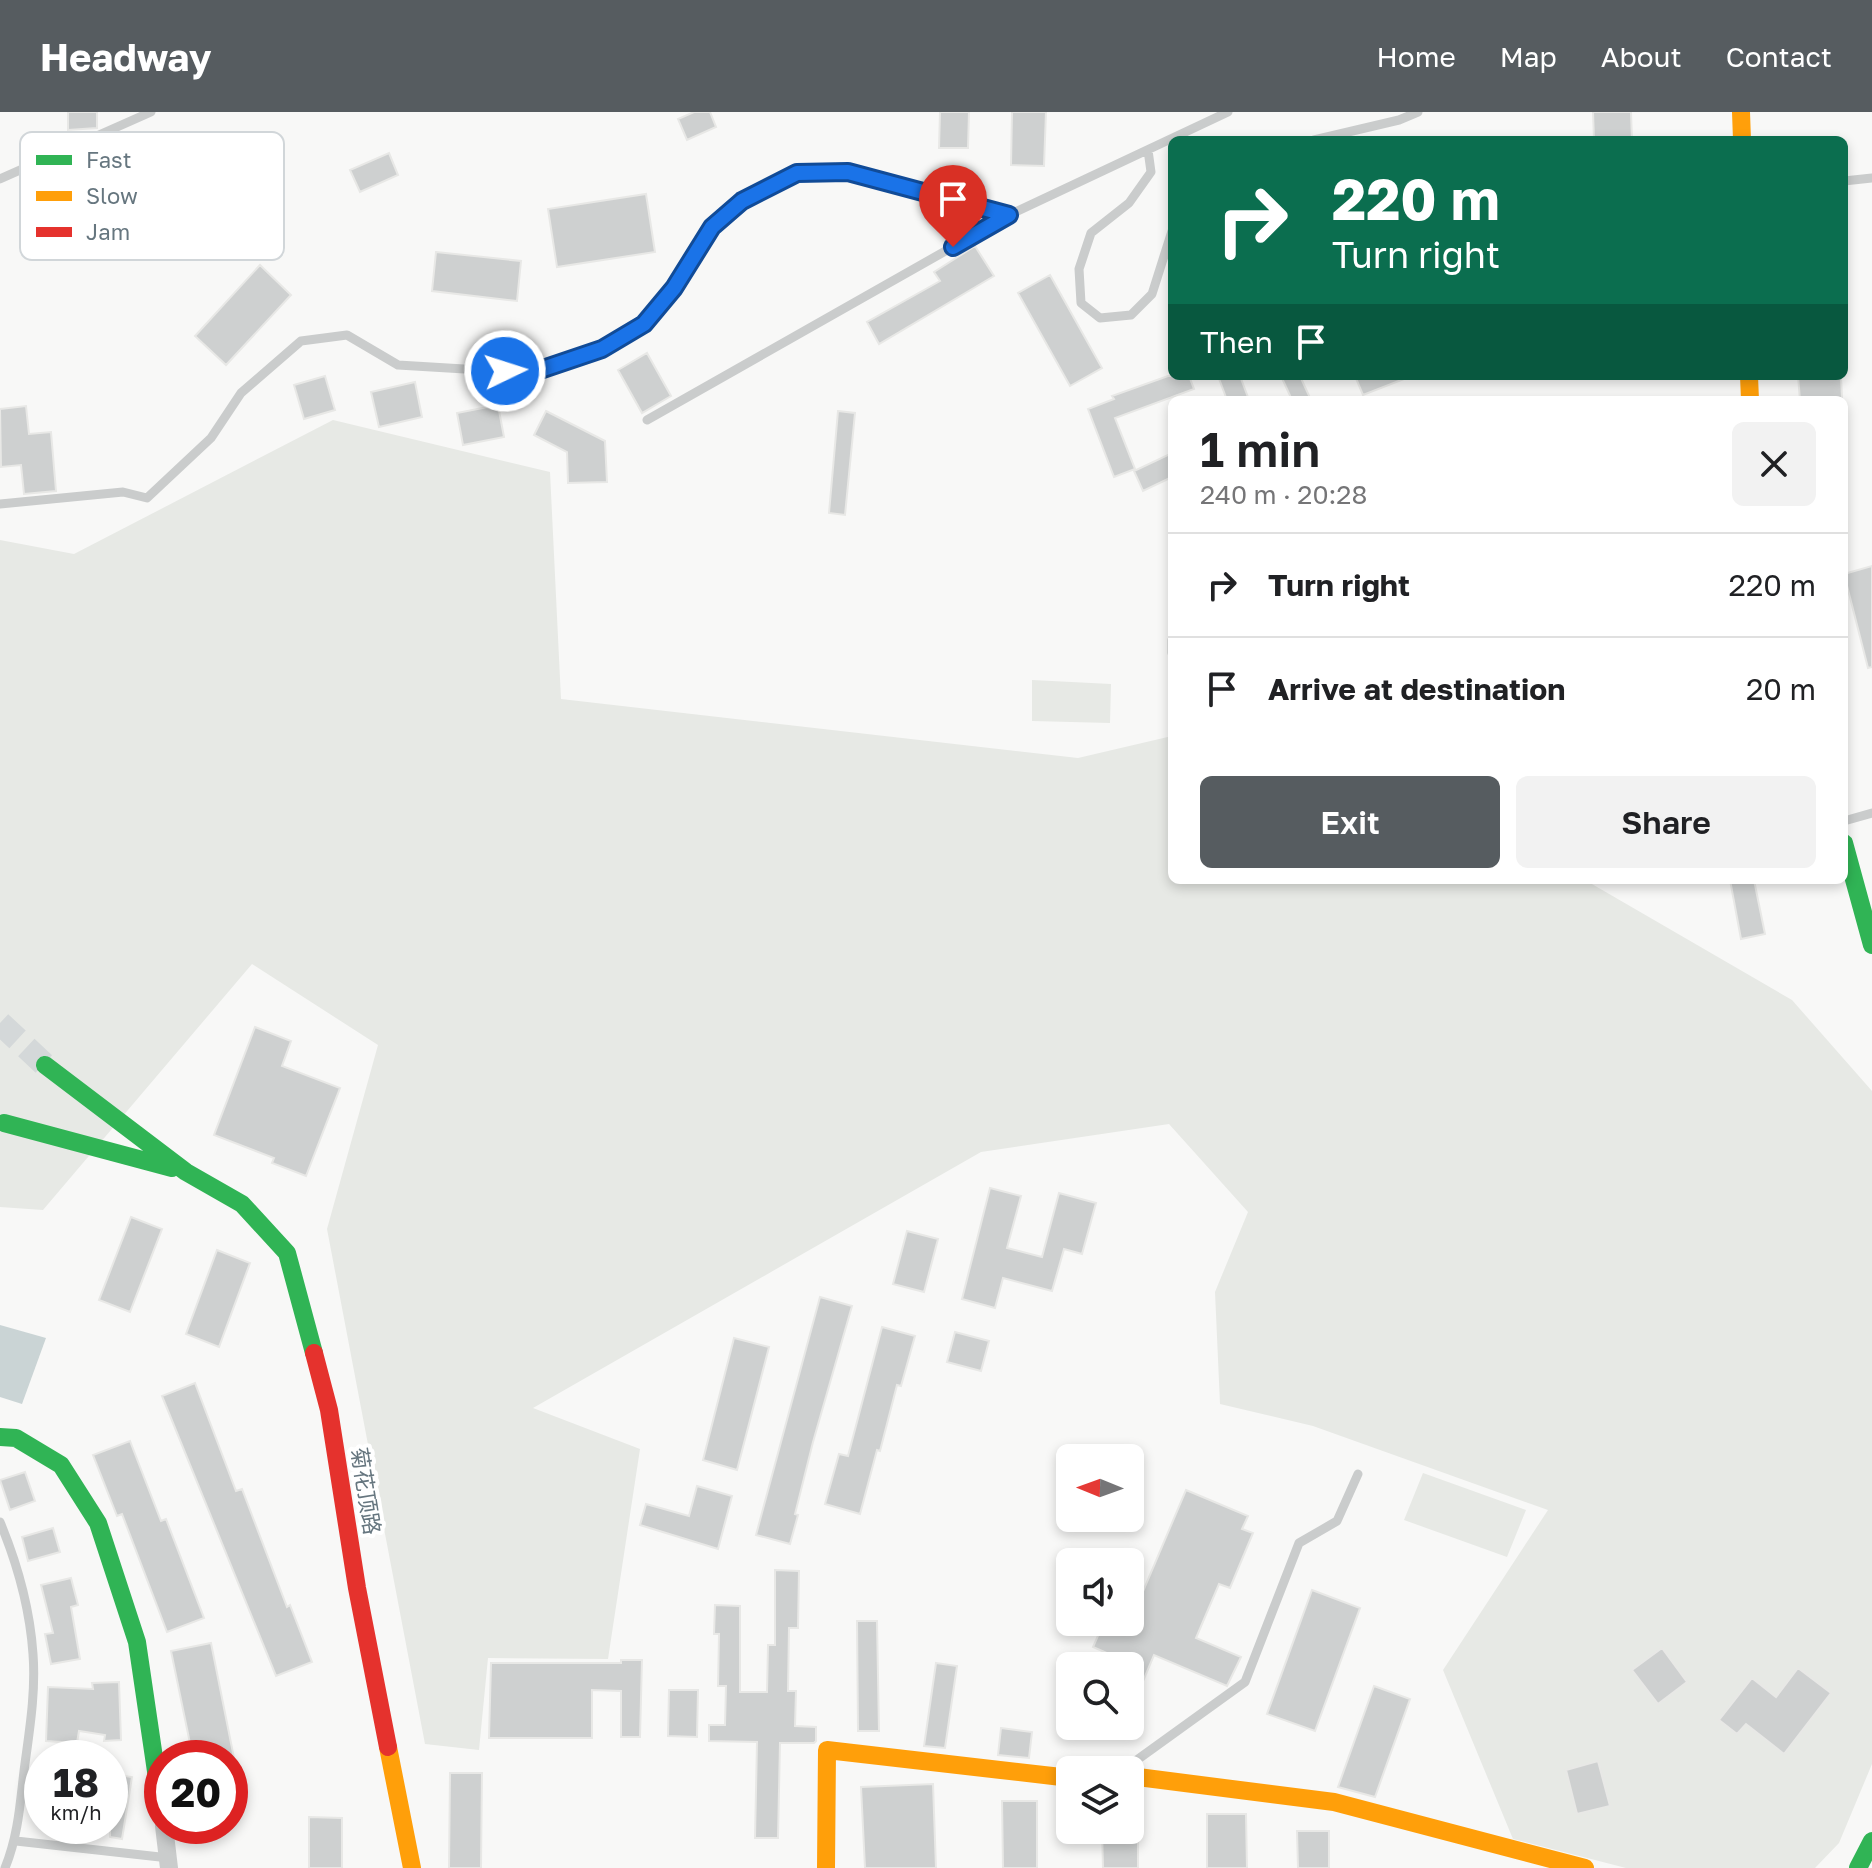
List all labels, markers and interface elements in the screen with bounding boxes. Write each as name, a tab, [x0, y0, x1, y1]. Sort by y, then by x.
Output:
text: Headway	[40, 34, 212, 79]
text: Home	[1377, 40, 1456, 73]
text: Map	[1500, 40, 1557, 73]
text: About	[1601, 40, 1682, 73]
text: Contact	[1726, 40, 1832, 73]
legend	[20, 132, 284, 260]
text: Fast	[86, 146, 132, 173]
pin	[919, 165, 987, 247]
text: 220 m	[1332, 165, 1500, 232]
icon: right	[1200, 168, 1304, 272]
icon: arrive	[931, 177, 975, 221]
text: Slow	[86, 182, 138, 209]
text: Jam	[86, 218, 130, 245]
text: Turn right	[1332, 233, 1500, 276]
icon: arrive	[1289, 320, 1333, 364]
text: Then	[1200, 324, 1273, 360]
position arrow	[463, 329, 547, 413]
text: 1 min	[1200, 420, 1320, 478]
button: close	[1732, 422, 1816, 506]
text: 240 m · 20:28	[1200, 479, 1367, 510]
icon: right	[1200, 563, 1244, 607]
text: Turn right	[1268, 567, 1410, 603]
text: 220 m	[1729, 567, 1816, 603]
icon: arrive	[1200, 667, 1244, 711]
text: Arrive at destination	[1268, 671, 1565, 707]
text: 20 m	[1746, 671, 1816, 707]
button: Exit	[1200, 776, 1500, 868]
button: Share	[1516, 776, 1816, 868]
north arrow	[1056, 1444, 1144, 1532]
map controls	[1056, 1444, 1144, 1844]
street label: 菊花顶路	[346, 1445, 387, 1536]
button: sound	[1056, 1548, 1144, 1636]
button: search	[1056, 1652, 1144, 1740]
speed limit sign: 20	[144, 1740, 248, 1844]
button: layers	[1056, 1756, 1144, 1844]
text: 18	[53, 1758, 99, 1806]
text: km/h	[51, 1800, 101, 1824]

